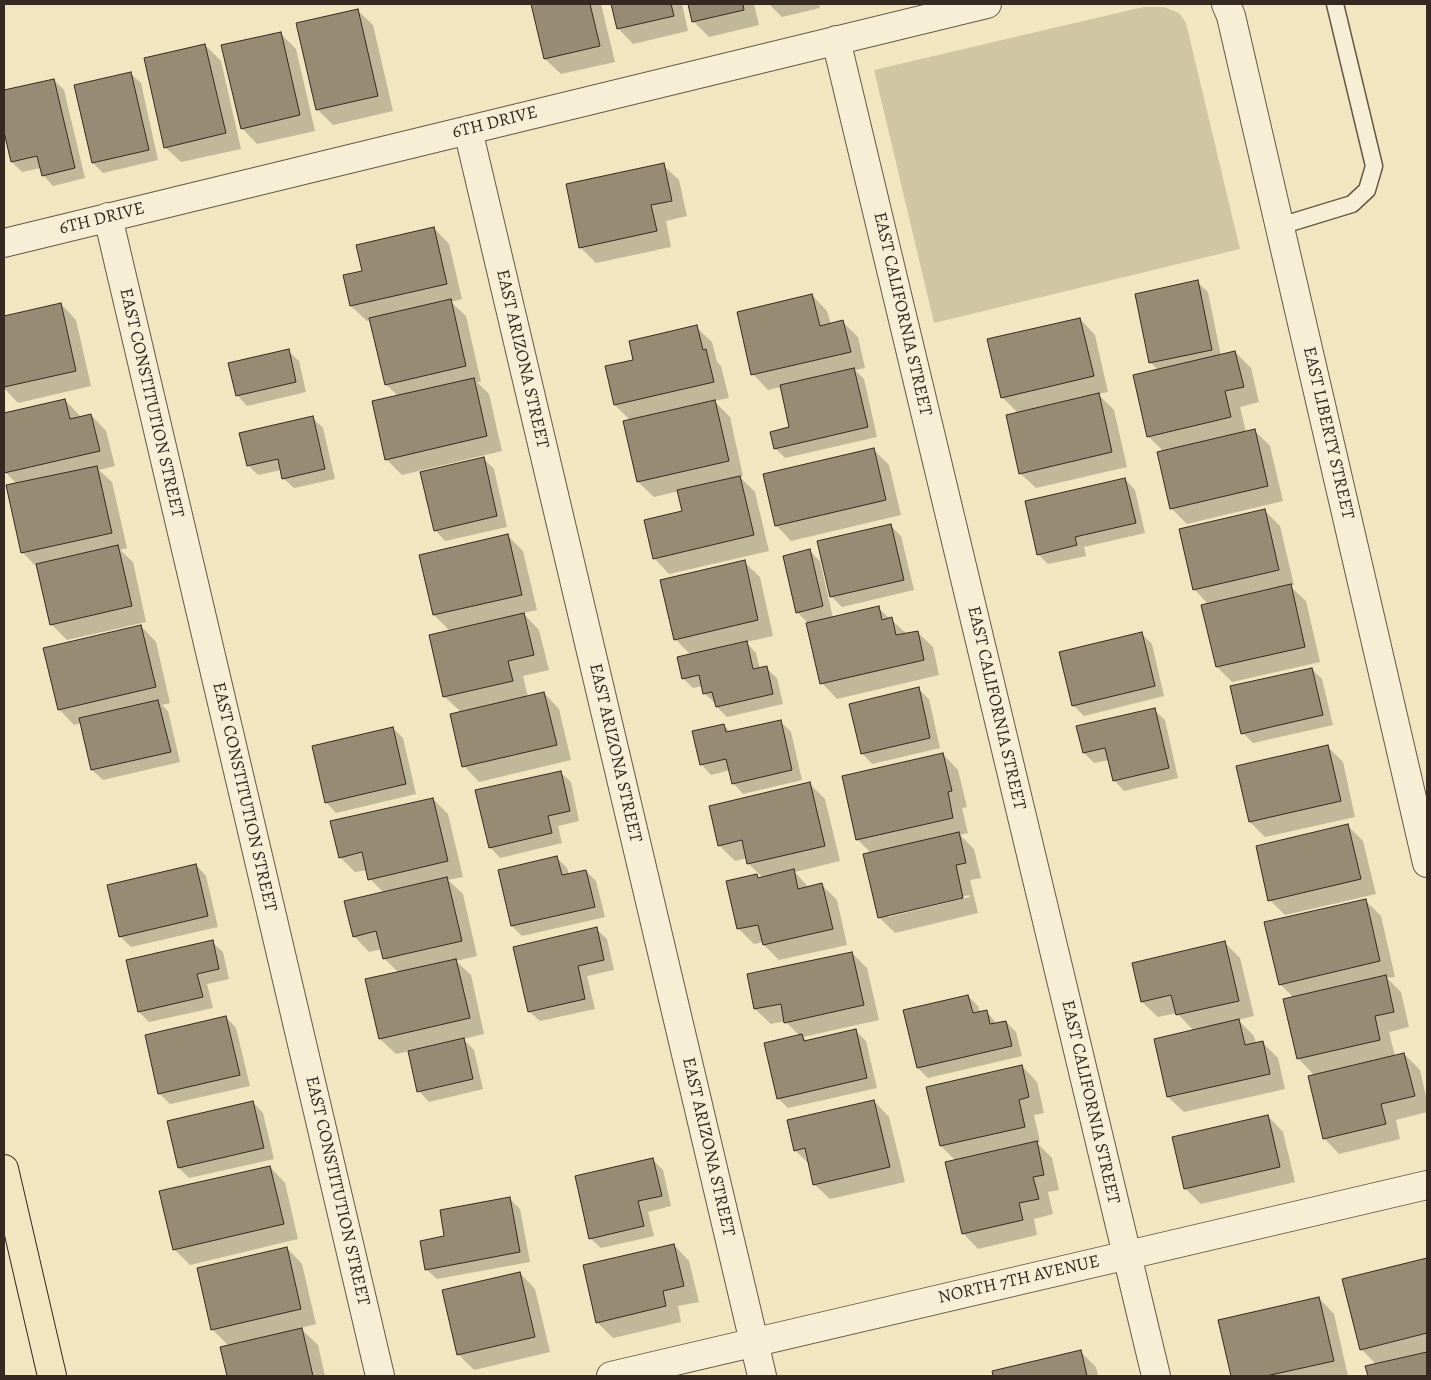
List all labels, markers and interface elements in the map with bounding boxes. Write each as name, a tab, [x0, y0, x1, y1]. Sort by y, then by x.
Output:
street label: 6TH DRIVE	[450, 102, 540, 144]
street label: 6TH DRIVE	[57, 198, 147, 240]
street label: EAST CALIFORNIA STREET	[868, 210, 936, 418]
street label: EAST ARIZONA STREET	[491, 267, 553, 451]
street label: EAST CONSTITUTION STREET	[114, 286, 188, 520]
street label: EAST LIBERTY STREET	[1298, 345, 1358, 521]
street label: EAST CALIFORNIA STREET	[962, 604, 1030, 812]
street label: EAST ARIZONA STREET	[584, 661, 646, 845]
street label: EAST CONSTITUTION STREET	[207, 680, 281, 914]
street label: EAST CALIFORNIA STREET	[1056, 998, 1124, 1206]
street label: EAST ARIZONA STREET	[677, 1055, 739, 1239]
street label: EAST CONSTITUTION STREET	[300, 1074, 374, 1308]
street label: NORTH 7TH AVENUE	[936, 1251, 1102, 1309]

